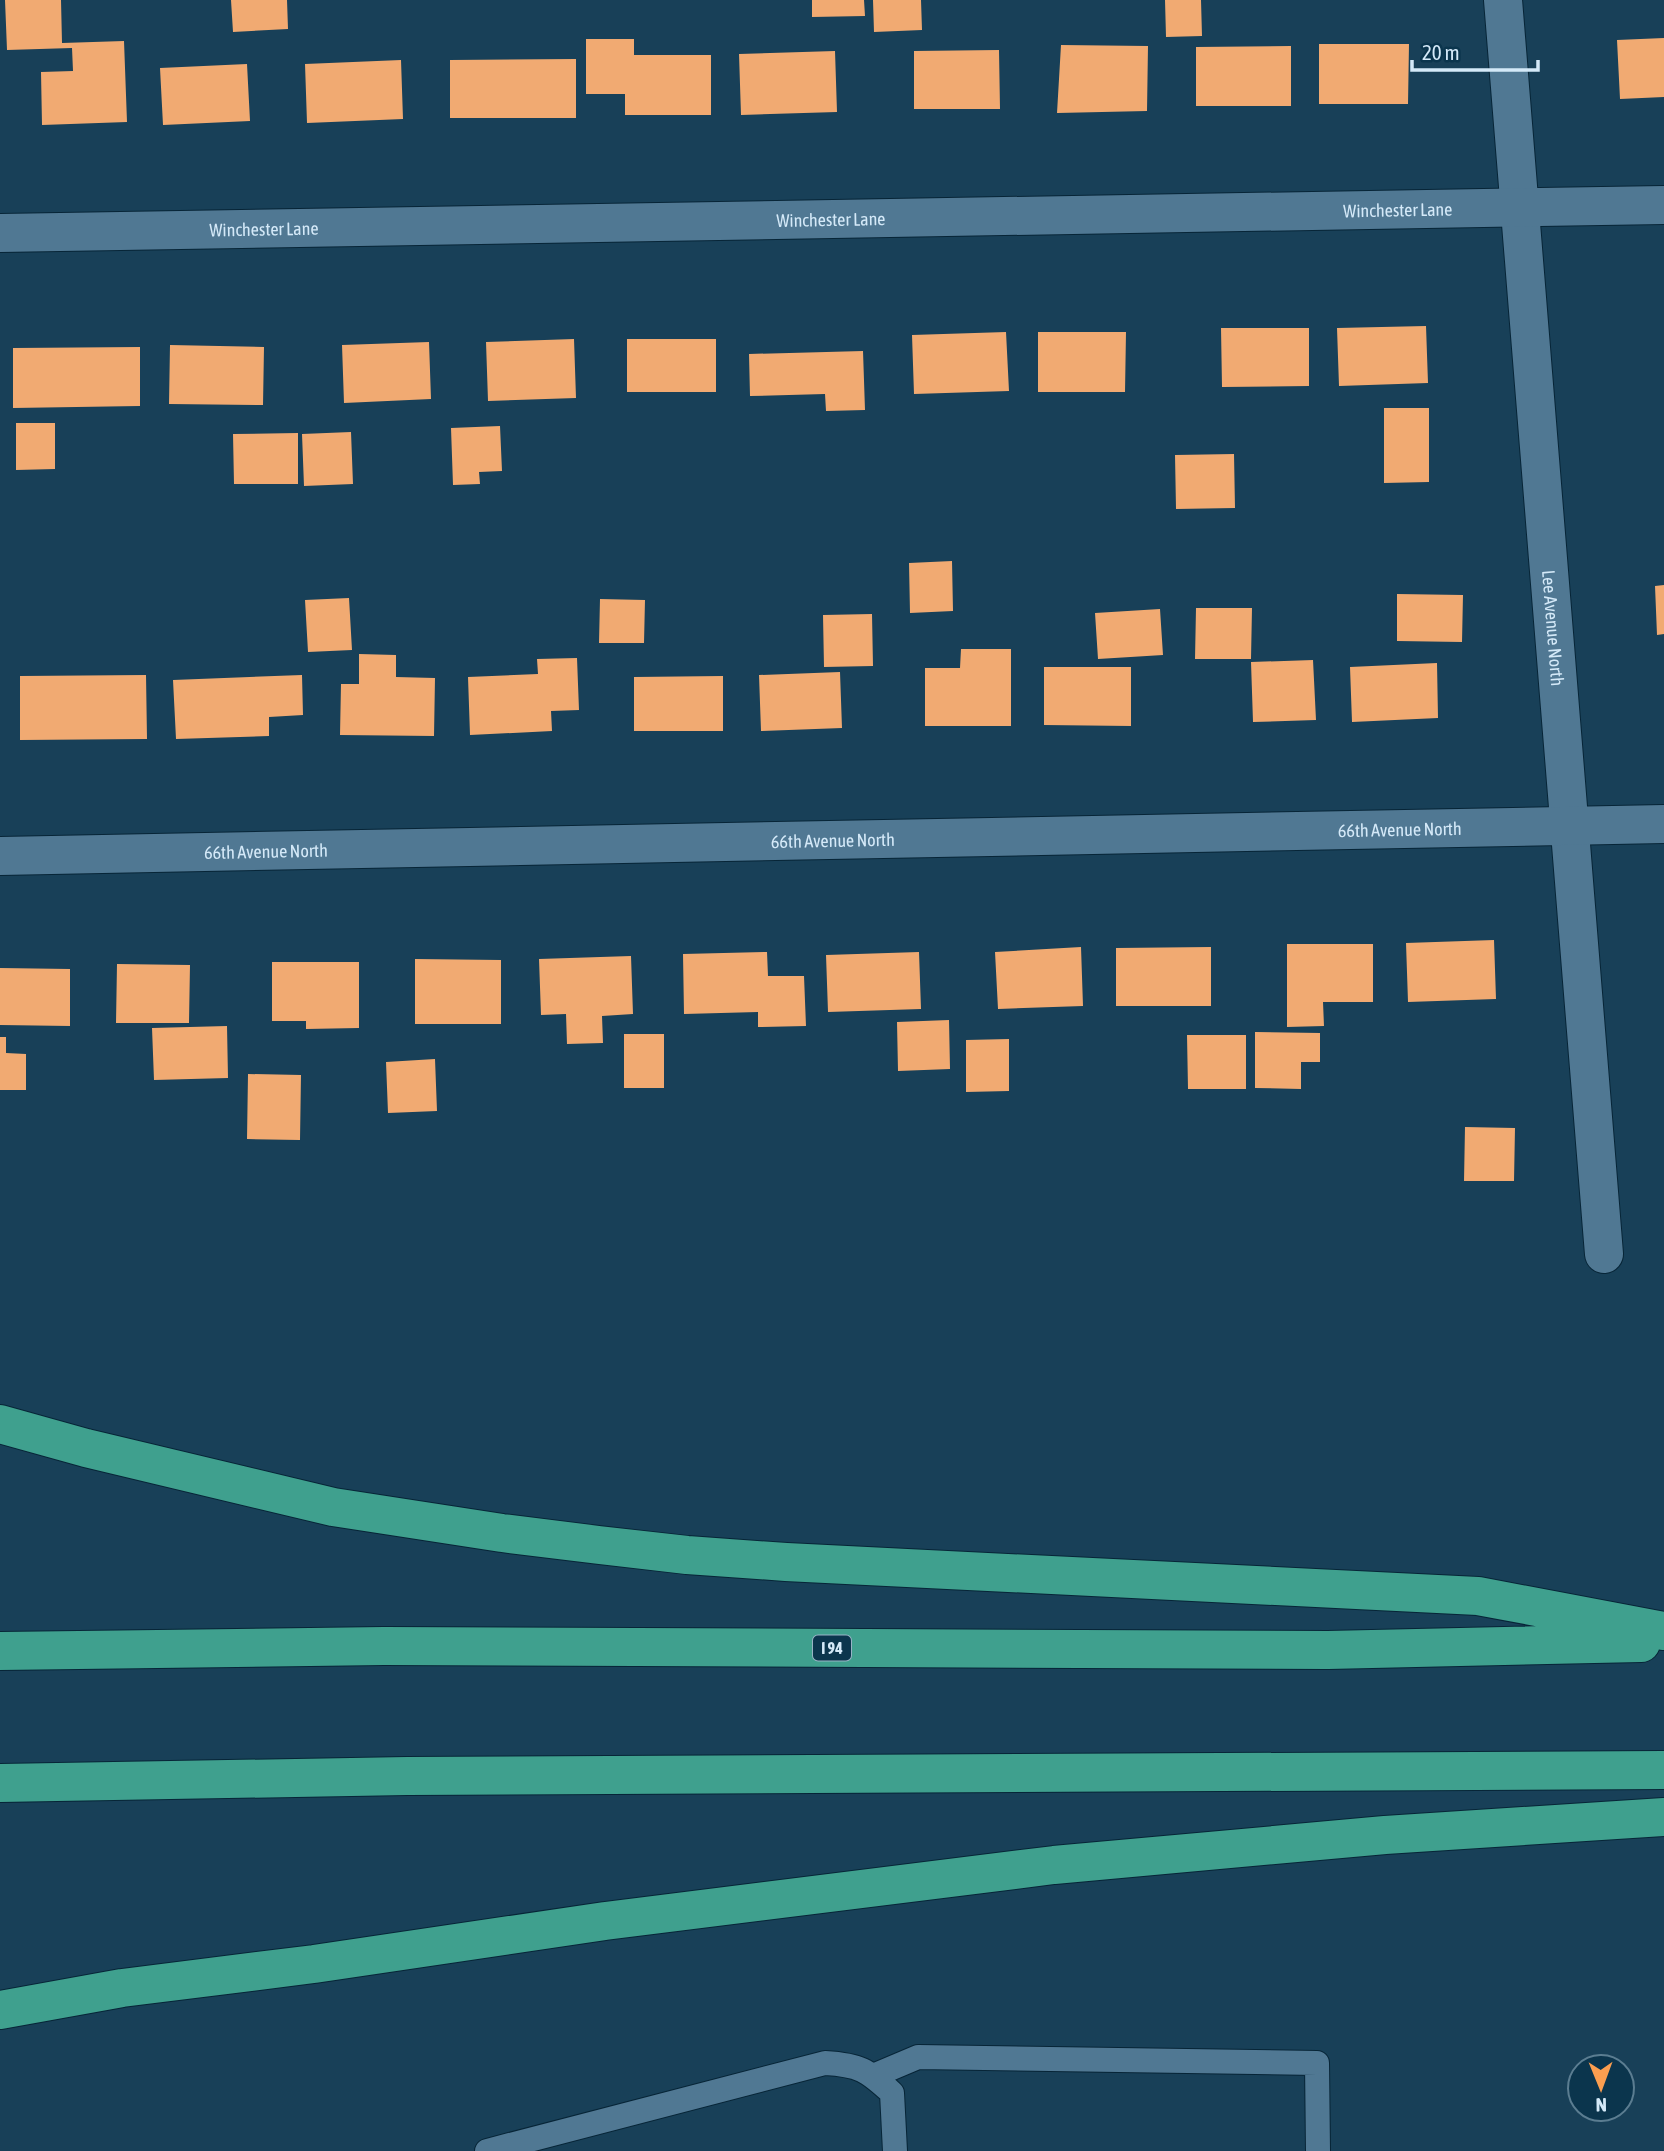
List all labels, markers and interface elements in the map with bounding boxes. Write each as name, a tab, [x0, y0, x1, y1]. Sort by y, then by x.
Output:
scale bar	[1412, 28, 1538, 72]
text: 20 m	[1422, 40, 1460, 64]
street label: Winchester Lane	[1343, 198, 1453, 221]
street label: Winchester Lane	[776, 208, 886, 230]
street label: Winchester Lane	[209, 217, 319, 240]
street label: Lee Avenue North	[1538, 569, 1569, 687]
street label: 66th Avenue North	[1338, 817, 1462, 841]
street label: 66th Avenue North	[771, 828, 895, 852]
street label: 66th Avenue North	[204, 839, 328, 863]
road number: I 94	[813, 1636, 851, 1660]
north arrow	[1566, 2053, 1636, 2123]
text: N	[1595, 2094, 1607, 2116]

